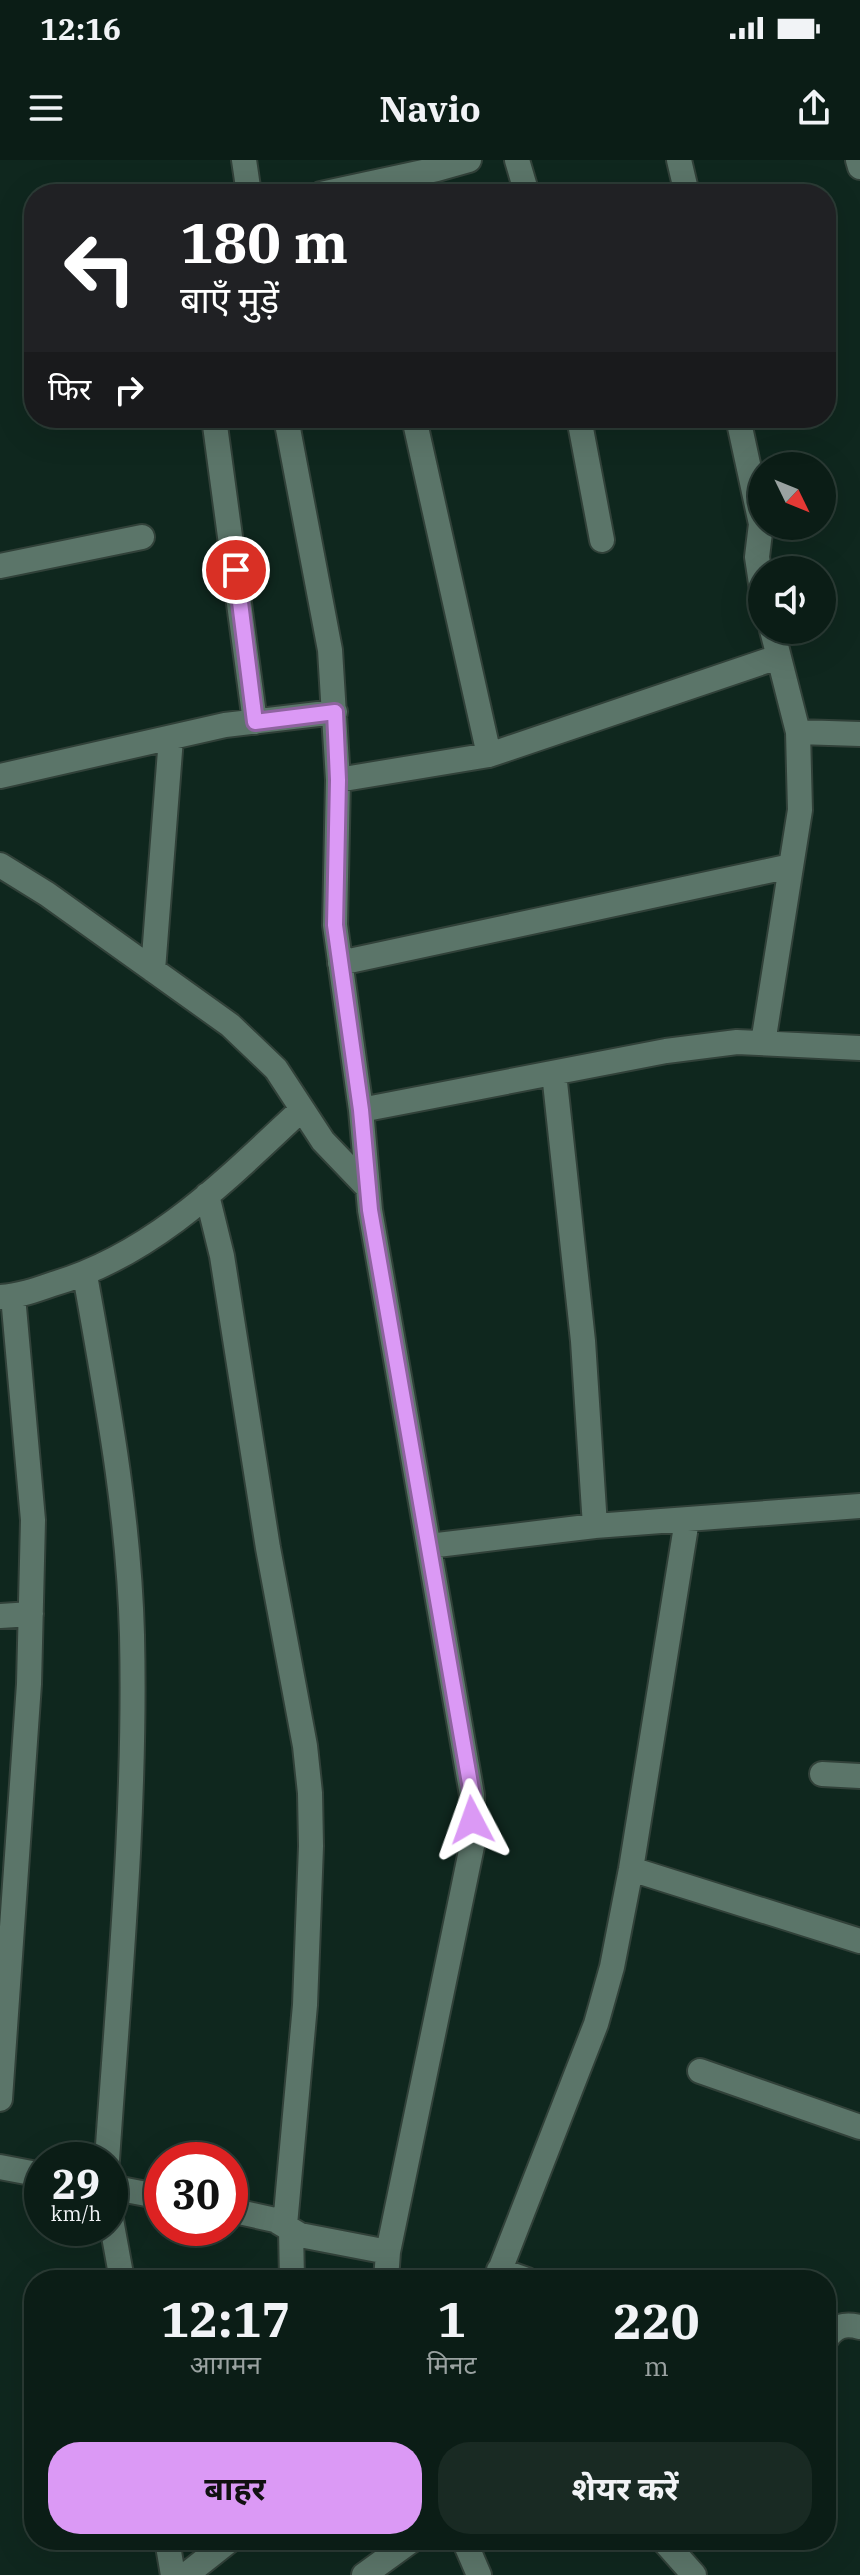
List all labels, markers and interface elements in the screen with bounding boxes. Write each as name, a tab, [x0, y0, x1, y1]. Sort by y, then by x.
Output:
text: 12:16	[40, 9, 121, 48]
text: Navio	[379, 85, 481, 132]
icon: menu	[24, 86, 68, 130]
icon: share	[792, 86, 836, 130]
text: 180 m	[180, 206, 348, 278]
icon: left	[48, 216, 152, 320]
text: बाएँ मुड़ें	[180, 276, 279, 323]
icon: right	[107, 368, 151, 412]
text: फिर	[48, 369, 91, 408]
north arrow	[748, 452, 836, 540]
map controls	[748, 452, 836, 644]
pin	[202, 536, 270, 604]
icon: arrive	[214, 548, 258, 592]
button: sound	[748, 556, 836, 644]
position arrow	[430, 1778, 514, 1862]
speed limit sign: 30	[144, 2142, 248, 2246]
text: 29	[52, 2158, 100, 2210]
text: km/h	[51, 2200, 101, 2227]
text: 12:17	[161, 2288, 290, 2350]
text: 1	[437, 2288, 466, 2350]
text: 220	[613, 2290, 699, 2352]
text: आगमन	[190, 2347, 261, 2381]
text: मिनट	[427, 2347, 477, 2381]
text: m	[644, 2349, 669, 2383]
button: बाहर	[48, 2442, 422, 2534]
button: शेयर करें	[438, 2442, 812, 2534]

